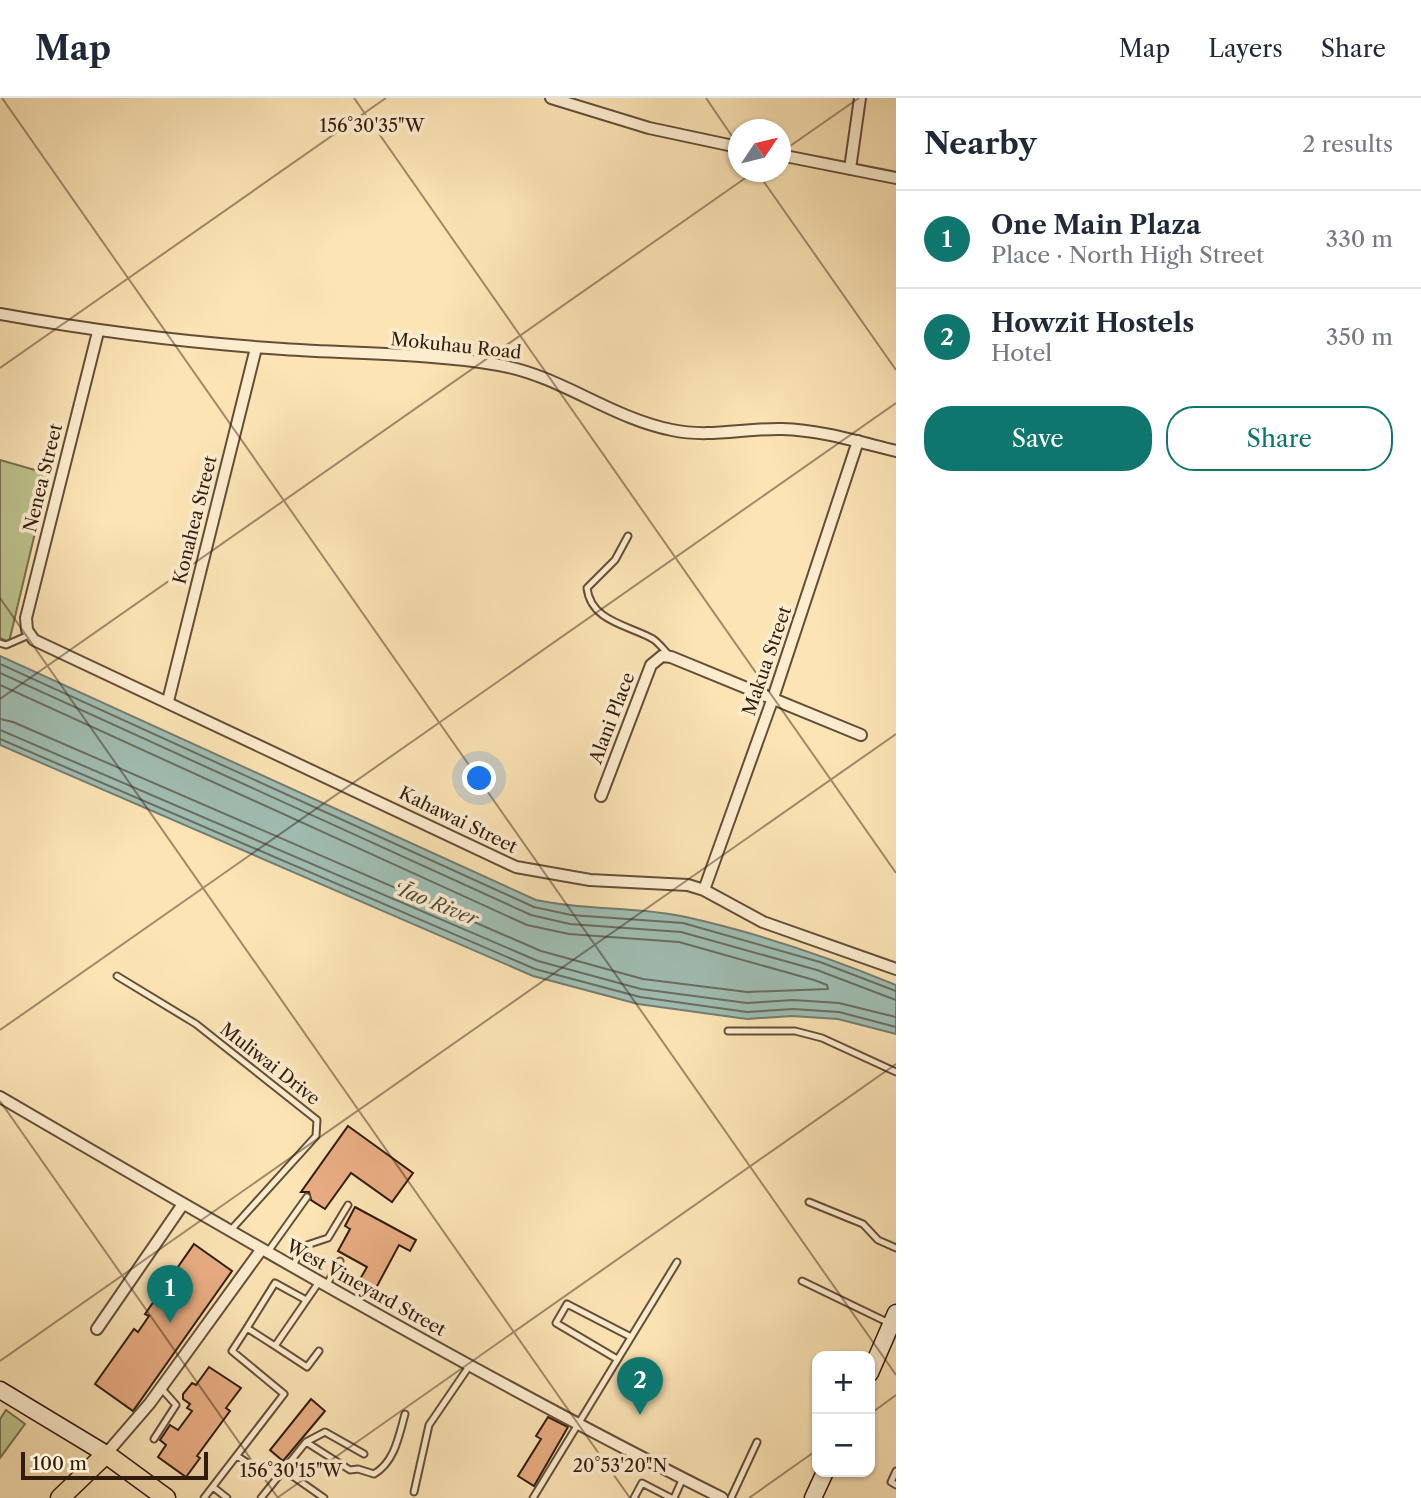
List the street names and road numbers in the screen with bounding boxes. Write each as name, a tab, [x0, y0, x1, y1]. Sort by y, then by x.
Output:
street label: Mokuhau Road	[389, 328, 523, 364]
street label: Nenea Street	[19, 421, 67, 534]
street label: Konahea Street	[168, 453, 222, 587]
street label: Makua Street	[738, 603, 796, 719]
street label: Alani Place	[584, 669, 639, 768]
street label: Kahawai Street	[395, 782, 521, 858]
street label: Muliwai Drive	[216, 1018, 324, 1110]
street label: West Vineyard Street	[281, 1234, 450, 1341]

